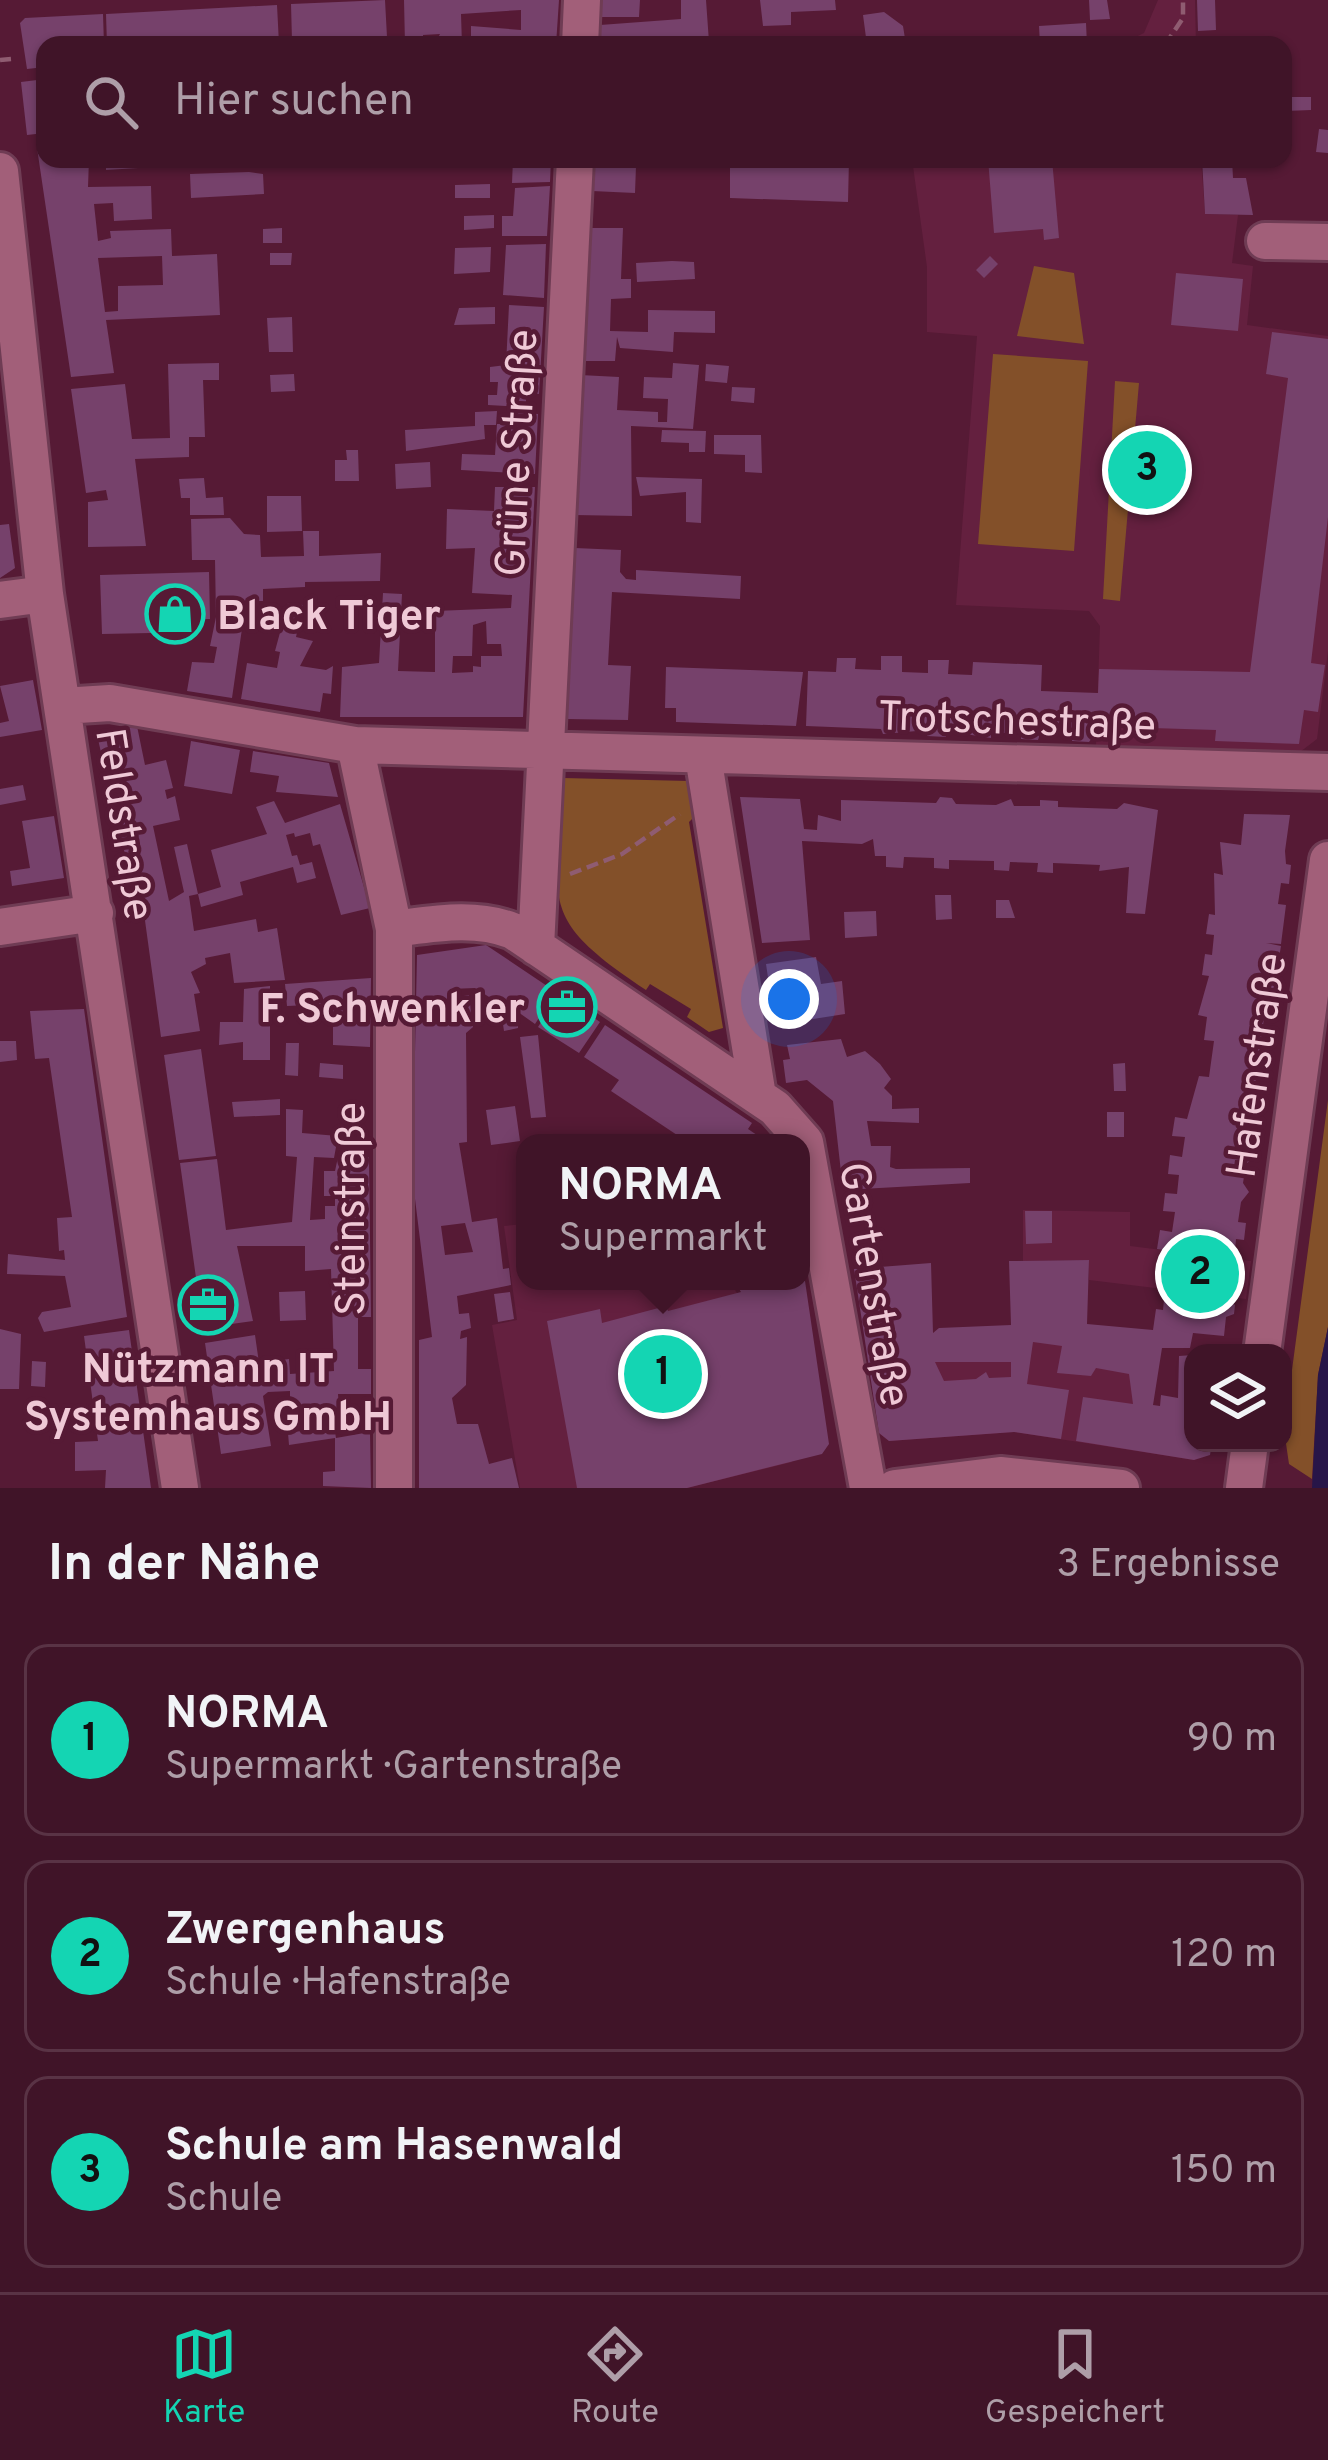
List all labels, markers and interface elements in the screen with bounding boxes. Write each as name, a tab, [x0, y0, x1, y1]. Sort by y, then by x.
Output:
search box	[36, 36, 1292, 168]
icon: search	[78, 69, 144, 135]
text: Hier suchen	[174, 74, 414, 131]
street label: Grüne Straße	[487, 328, 552, 578]
pin: 3	[1108, 425, 1186, 515]
shop icon: Black Tiger	[144, 583, 206, 645]
place label: Black Tiger	[217, 592, 441, 645]
street label: Trotschestraße	[877, 692, 1157, 755]
street label: Feldstraße	[80, 725, 163, 925]
street label: Hafenstraße	[1217, 950, 1301, 1182]
your location	[759, 969, 819, 1029]
office icon: F. Schwenkler	[536, 976, 598, 1038]
place label: F. Schwenkler	[260, 985, 525, 1038]
street label: Steinstraße	[327, 1102, 380, 1316]
popup	[516, 1134, 810, 1290]
street label: Gartenstraße	[824, 1158, 919, 1411]
text: NORMA	[559, 1159, 722, 1216]
text: Supermarkt	[559, 1216, 767, 1265]
pin: 2	[1161, 1229, 1239, 1319]
office icon: Nützmann IT Systemhaus GmbH	[177, 1274, 239, 1336]
pin: 1	[624, 1329, 702, 1419]
map controls	[1184, 1344, 1292, 1452]
button: layers	[1184, 1344, 1292, 1452]
place label: Nützmann IT Systemhaus GmbH	[24, 1345, 392, 1446]
text: In der Nähe	[48, 1534, 320, 1599]
text: 3 Ergebnisse	[1056, 1542, 1280, 1591]
text: NORMA	[165, 1687, 329, 1744]
text: 1	[82, 1716, 98, 1765]
text: 90 m	[1187, 1716, 1277, 1765]
text: Supermarkt · Gartenstraße	[165, 1744, 622, 1793]
text: Zwergenhaus	[165, 1903, 446, 1960]
text: 2	[78, 1932, 102, 1981]
text: 120 m	[1171, 1932, 1277, 1981]
text: Schule · Hafenstraße	[165, 1960, 511, 2009]
text: Schule am Hasenwald	[165, 2119, 623, 2176]
text: 3	[78, 2148, 102, 2197]
text: 150 m	[1171, 2148, 1277, 2197]
text: Schule	[165, 2176, 282, 2225]
tab: Karte	[163, 2321, 245, 2435]
tab: Route	[571, 2321, 659, 2435]
tab: Gespeichert	[985, 2321, 1165, 2435]

